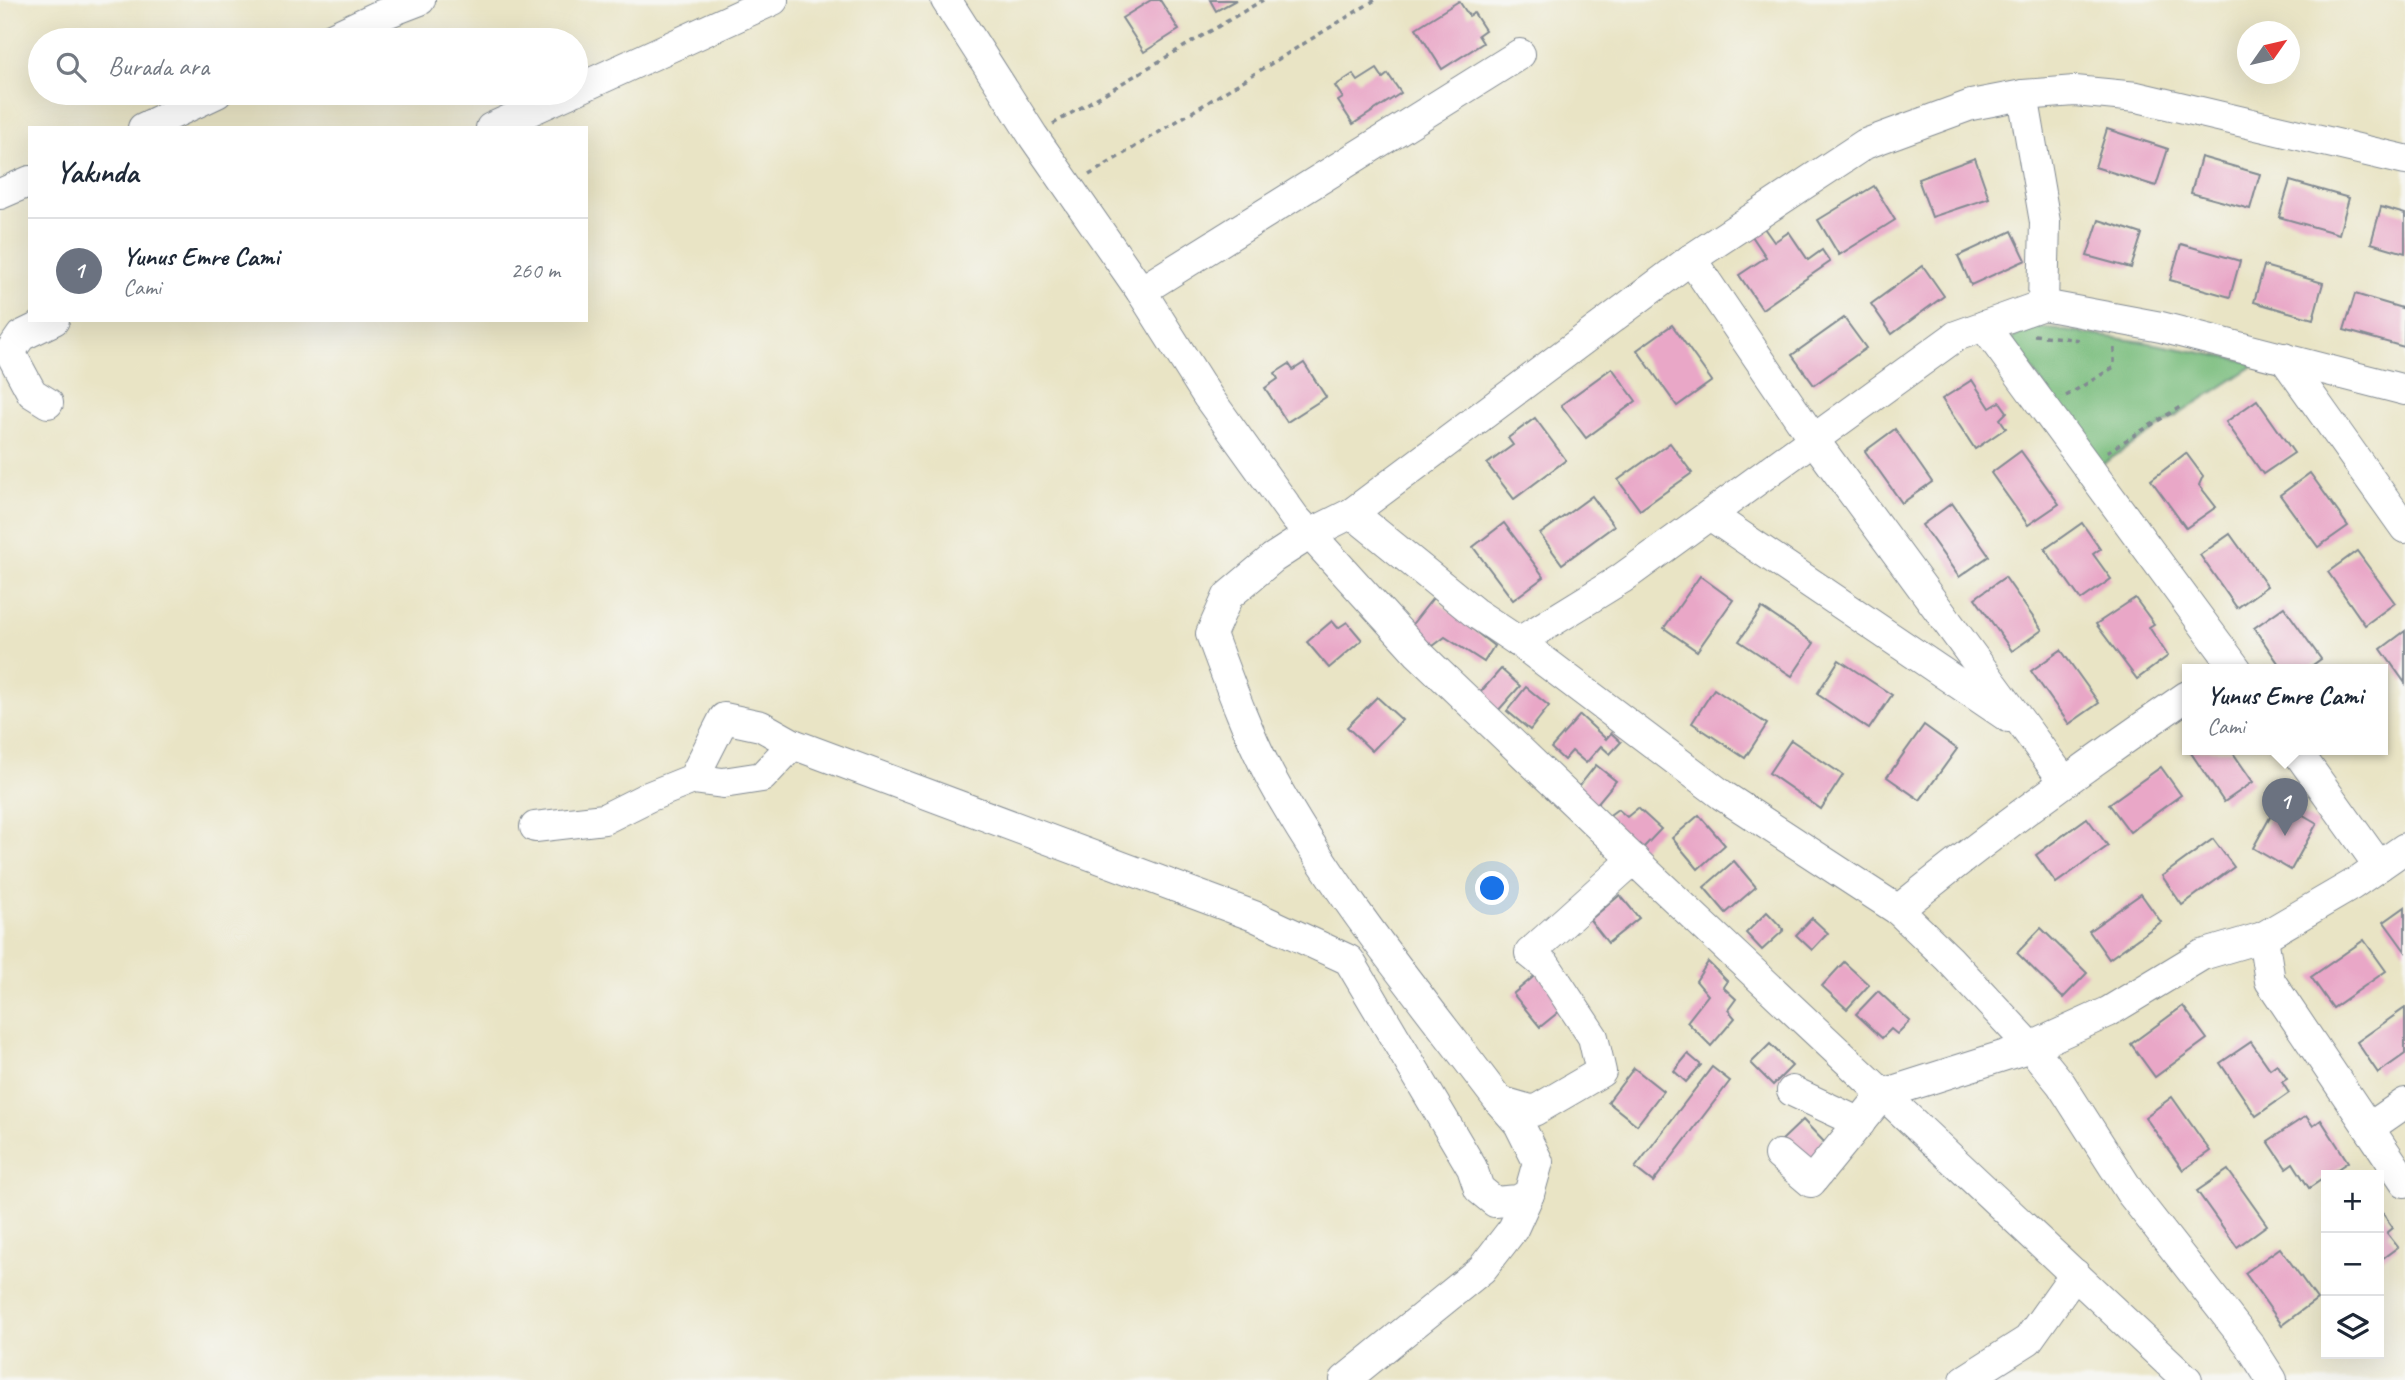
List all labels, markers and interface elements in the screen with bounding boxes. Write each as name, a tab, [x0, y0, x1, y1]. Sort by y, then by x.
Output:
north arrow	[2237, 21, 2300, 84]
search box	[28, 28, 588, 105]
icon: search	[52, 48, 90, 86]
text: Burada ara	[108, 50, 209, 83]
text: Yakında	[56, 153, 138, 191]
text: Yunus Emre Cami	[123, 240, 279, 273]
text: 1	[74, 256, 84, 285]
text: 260 m	[511, 256, 560, 285]
text: Cami	[123, 273, 161, 302]
popup	[2182, 664, 2388, 755]
text: Yunus Emre Cami	[2207, 679, 2363, 712]
text: Cami	[2207, 712, 2245, 741]
pin: 1	[2262, 778, 2308, 836]
your location	[1475, 871, 1509, 905]
map controls	[2321, 1170, 2384, 1359]
button: +	[2321, 1170, 2384, 1233]
button: −	[2321, 1233, 2384, 1296]
button: layers	[2321, 1296, 2384, 1359]

